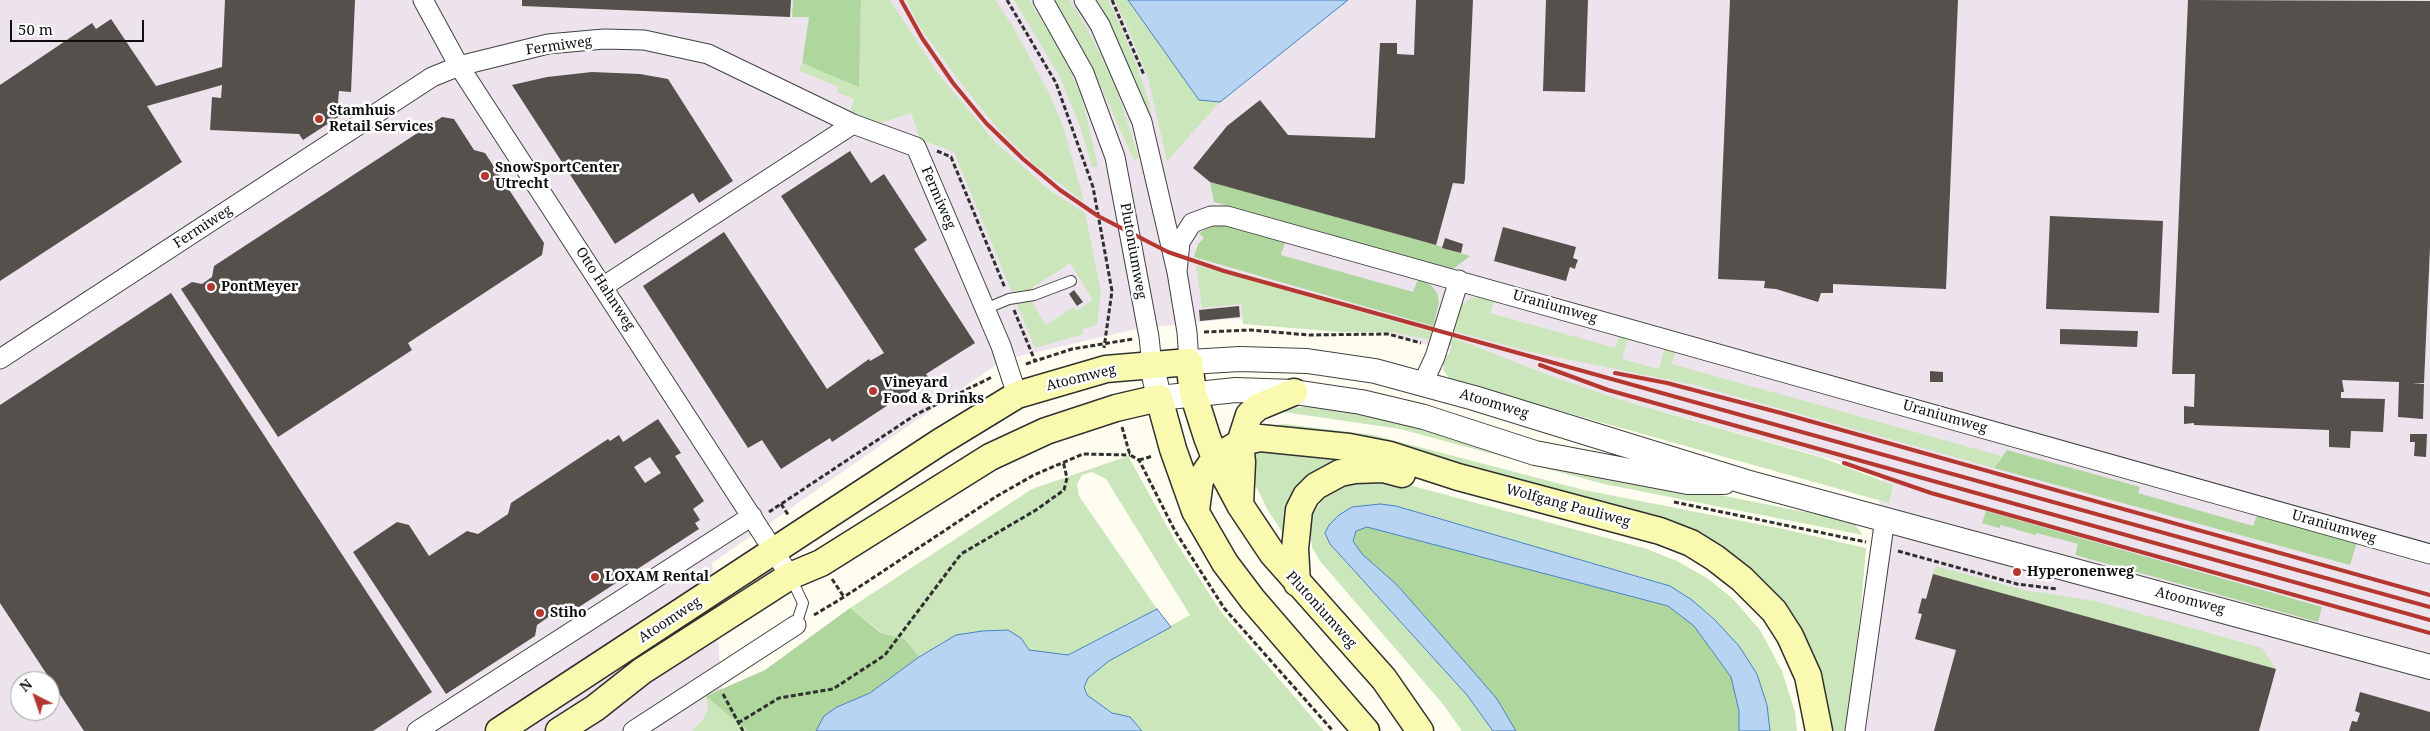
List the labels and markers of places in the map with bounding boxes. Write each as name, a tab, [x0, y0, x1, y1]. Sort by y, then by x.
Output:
place label: Stamhuis Retail Services	[329, 103, 434, 136]
marker: Stamhuis Retail Services	[313, 113, 325, 125]
place label: SnowSportCenter Utrecht	[495, 160, 619, 192]
marker: SnowSportCenter Utrecht	[479, 170, 491, 182]
place label: PontMeyer	[221, 279, 298, 295]
marker: PontMeyer	[205, 281, 217, 293]
place label: Vineyard Food & Drinks	[883, 375, 984, 408]
marker: Vineyard Food & Drinks	[867, 385, 879, 397]
place label: Hyperonenweg	[2027, 564, 2134, 580]
marker: Hyperonenweg	[2011, 566, 2023, 578]
place label: LOXAM Rental	[605, 569, 709, 585]
marker: LOXAM Rental	[589, 571, 601, 583]
place label: Stiho	[550, 605, 587, 621]
marker: Stiho	[534, 607, 546, 619]

